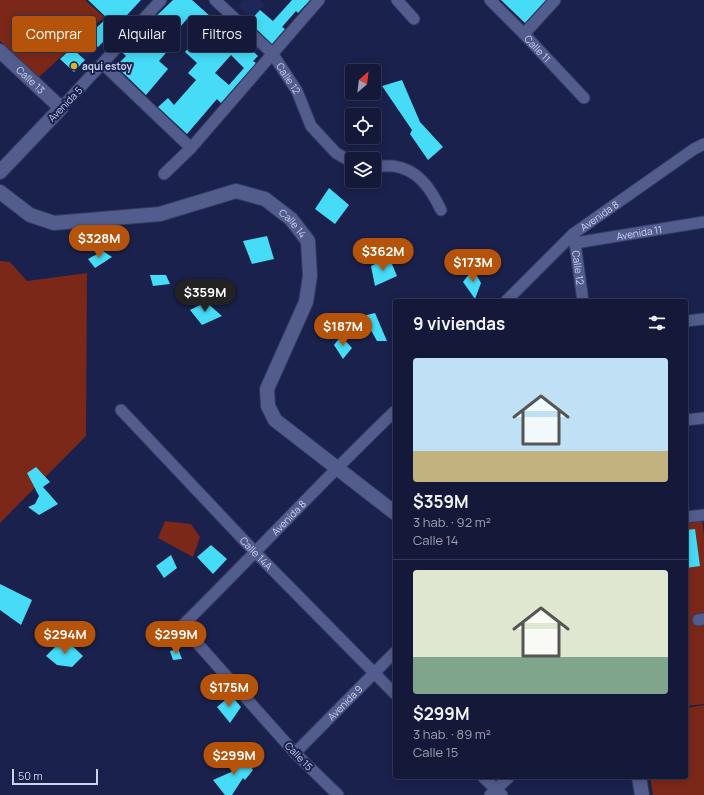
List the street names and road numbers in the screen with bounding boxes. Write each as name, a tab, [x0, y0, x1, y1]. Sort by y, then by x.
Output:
street label: Calle 11	[521, 32, 554, 65]
street label: Calle 12	[273, 60, 304, 97]
street label: Calle 13	[13, 63, 48, 97]
street label: Avenida 5	[45, 83, 85, 125]
street label: Avenida 8	[577, 197, 622, 234]
street label: Calle 14	[276, 205, 310, 241]
street label: Avenida 11	[615, 222, 663, 243]
street label: Calle 12	[569, 249, 588, 286]
street label: Avenida 8	[268, 497, 309, 538]
street label: Calle 14A	[237, 533, 276, 573]
street label: Avenida 9	[324, 682, 366, 723]
street label: Calle 15	[282, 739, 316, 774]

